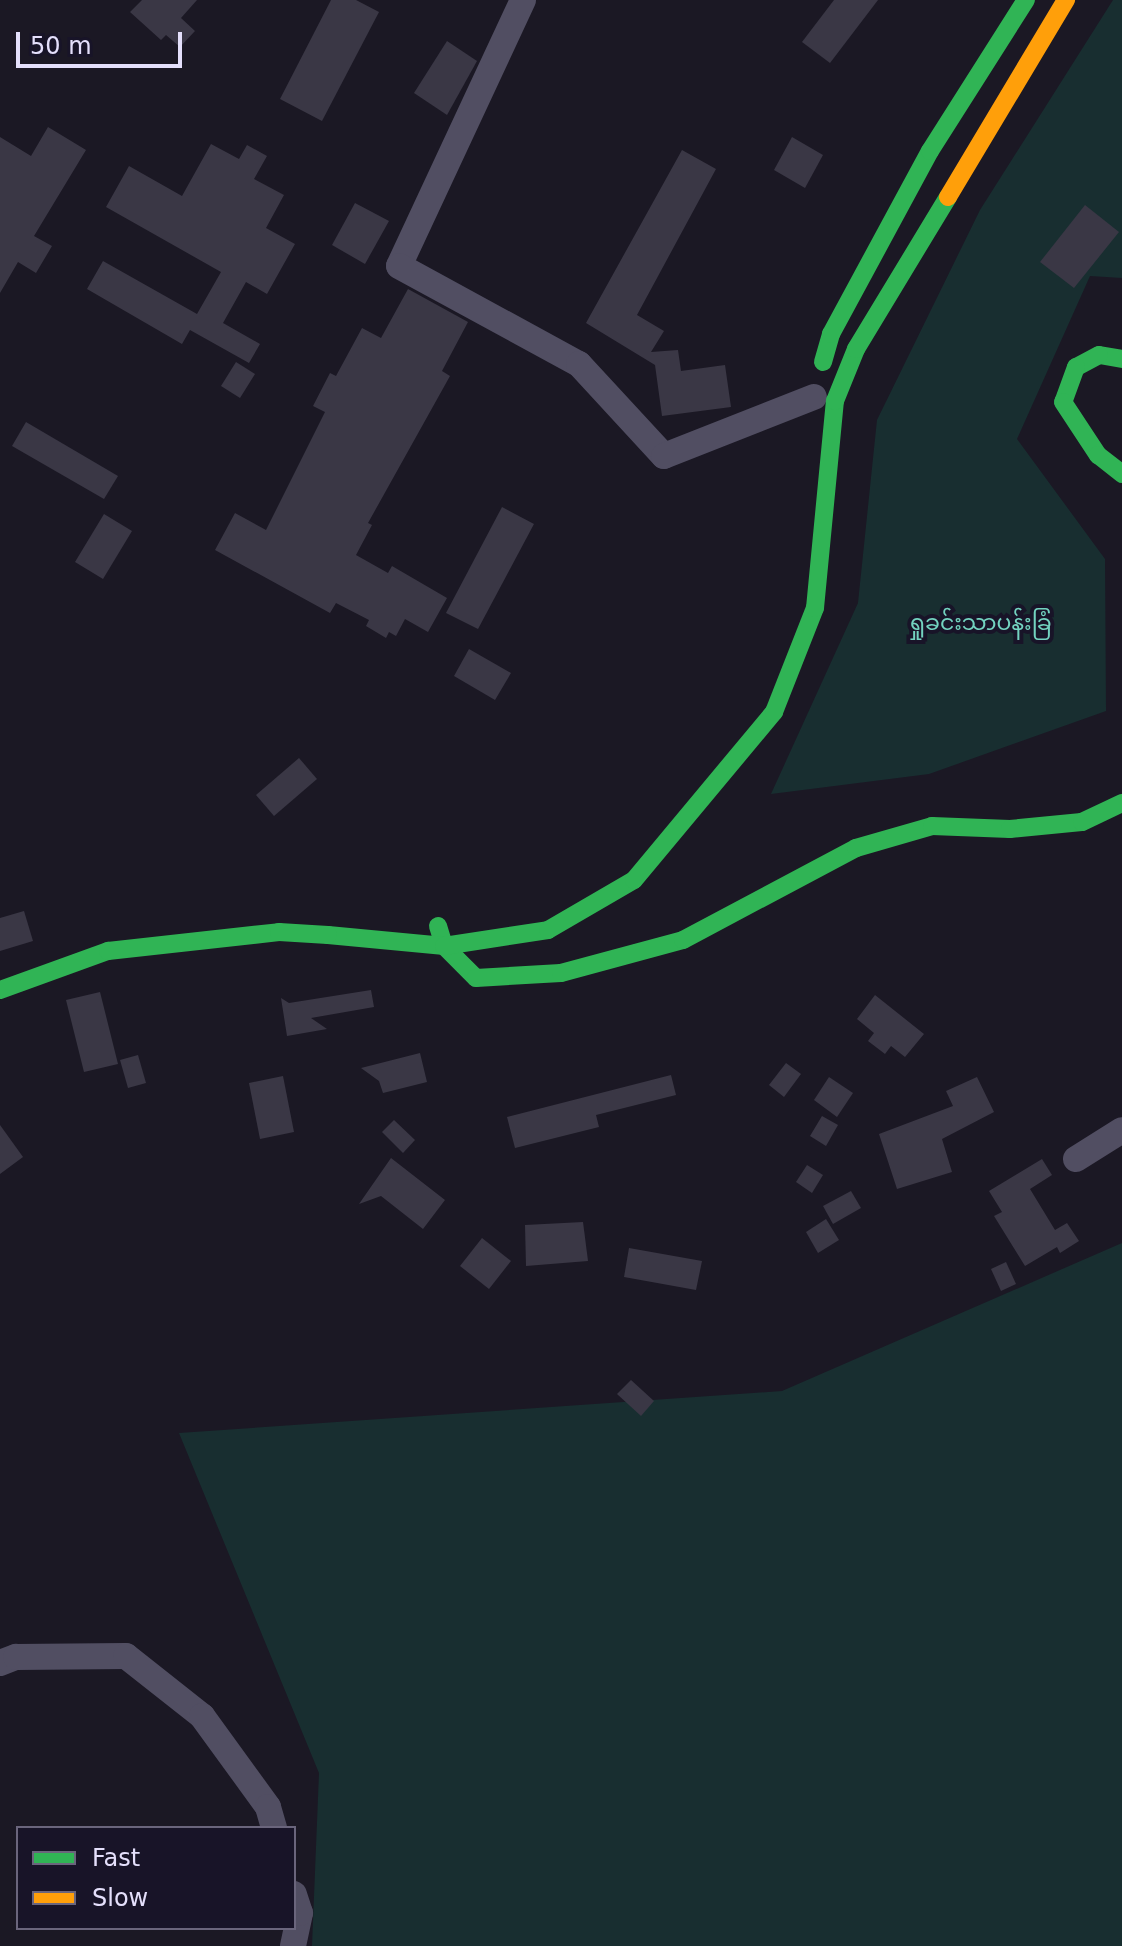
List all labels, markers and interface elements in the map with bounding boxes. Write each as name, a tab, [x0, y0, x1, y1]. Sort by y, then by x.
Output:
scale bar	[20, 16, 186, 66]
text: 50 m	[30, 32, 92, 60]
park label: ရှုခင်းသာပန်းခြံ	[908, 610, 1052, 636]
legend	[16, 1826, 296, 1930]
text: Fast	[92, 1844, 140, 1872]
text: Slow	[92, 1884, 148, 1912]

